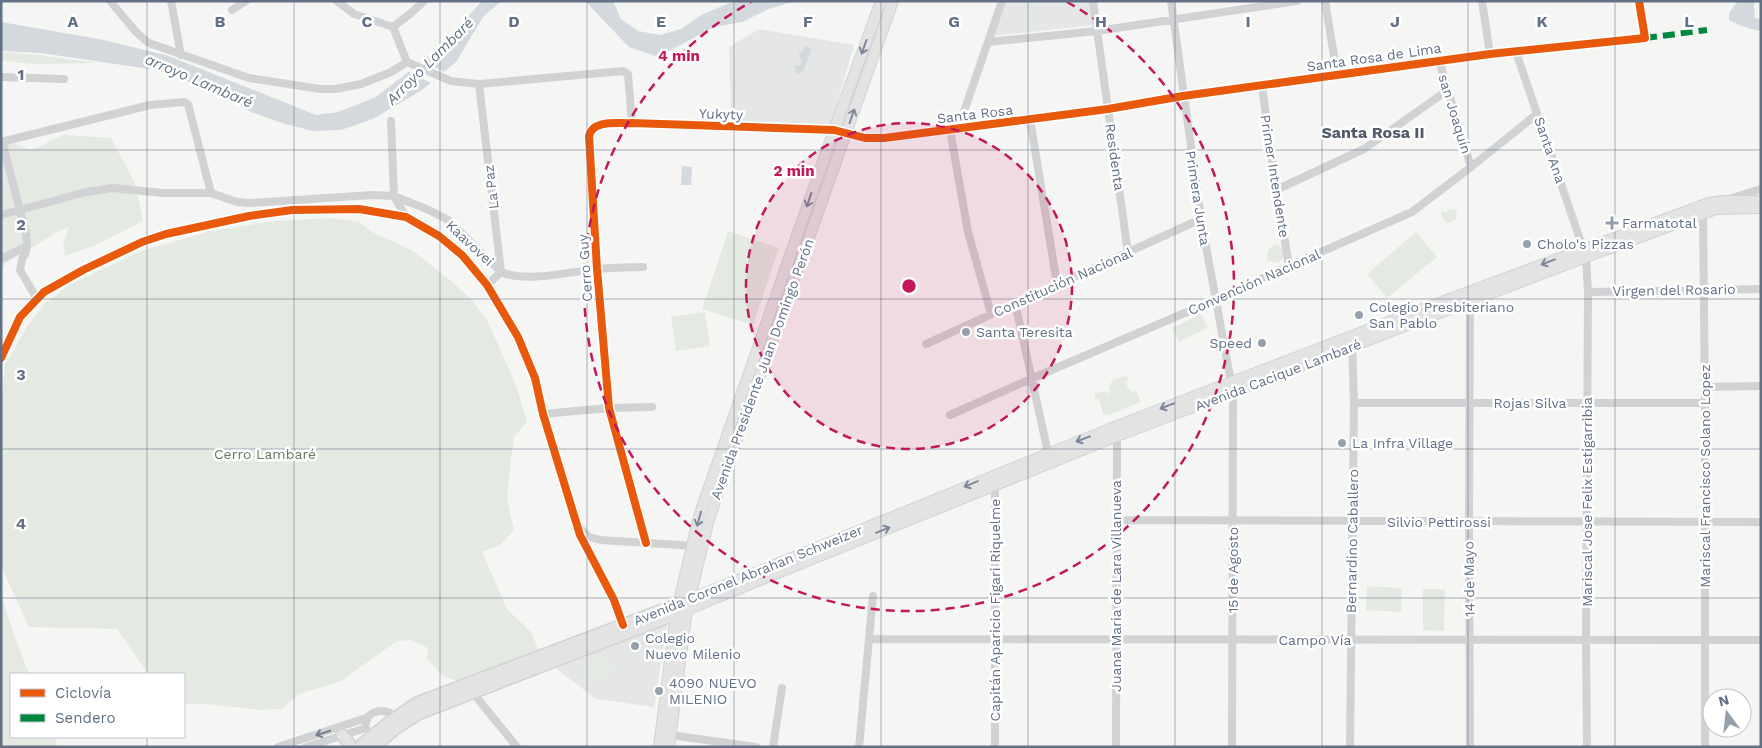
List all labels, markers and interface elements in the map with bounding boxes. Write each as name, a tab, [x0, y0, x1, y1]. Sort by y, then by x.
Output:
text: A	[68, 12, 79, 31]
text: B	[215, 12, 226, 31]
text: C	[362, 12, 373, 31]
text: D	[508, 12, 520, 31]
text: E	[656, 12, 666, 31]
text: F	[803, 12, 813, 31]
text: G	[948, 12, 960, 31]
text: H	[1095, 12, 1107, 31]
text: I	[1245, 12, 1251, 31]
text: J	[1390, 12, 1400, 31]
text: K	[1536, 12, 1548, 31]
text: L	[1684, 12, 1694, 31]
water label: Arroyo Lambaré	[382, 14, 477, 109]
one-way arrow	[859, 39, 868, 54]
street label: Santa Rosa de Lima	[1306, 40, 1442, 74]
text: 4 min	[658, 47, 700, 65]
water label: arroyo Lambaré	[142, 50, 256, 112]
text: 1	[18, 65, 24, 84]
street label: san Joaquín	[1435, 72, 1475, 156]
street label: Santa Rosa	[936, 101, 1014, 127]
street label: Yukyty	[699, 105, 744, 123]
one-way arrow	[848, 109, 858, 125]
street label: Primer Intendente	[1257, 113, 1293, 239]
street label: Santa Ana	[1531, 115, 1569, 185]
street label: Residenta	[1102, 122, 1128, 192]
district label: Santa Rosa II	[1321, 123, 1425, 142]
street label: Primera Junta	[1183, 149, 1213, 247]
text: 2 min	[773, 162, 815, 180]
street label: La Paz	[480, 164, 502, 210]
one-way arrow	[804, 192, 814, 208]
text: 2	[16, 215, 26, 234]
place label: Farmatotal	[1622, 215, 1697, 231]
street label: Kaavovei	[443, 217, 497, 269]
marker: Farmatotal	[1606, 217, 1618, 229]
street label: Cerro Guy	[575, 233, 595, 303]
street label: Avenida Presidente Juan Domingo Perón	[707, 236, 817, 502]
place label: Cholo's Pizzas	[1537, 236, 1634, 252]
marker: Cholo's Pizzas	[1521, 238, 1533, 250]
street label: Constitución Nacional	[991, 244, 1136, 320]
street label: Convención Nacional	[1185, 245, 1323, 318]
one-way arrow	[1540, 258, 1556, 267]
centre of rings	[900, 277, 918, 295]
street label: Virgen del Rosario	[1612, 281, 1736, 299]
place label: Colegio Presbiteriano San Pablo	[1369, 299, 1514, 331]
marker: Colegio Presbiteriano San Pablo	[1353, 309, 1365, 321]
place label: Santa Teresita	[976, 324, 1073, 340]
marker: Santa Teresita	[960, 326, 972, 338]
place label: Speed	[1209, 335, 1252, 351]
street label: Avenida Cacique Lambaré	[1193, 336, 1363, 414]
marker: Speed	[1256, 337, 1268, 349]
street label: Mariscal Francisco Solano Lopez	[1697, 364, 1713, 588]
text: 3	[16, 365, 26, 384]
street label: Rojas Silva	[1494, 395, 1567, 411]
street label: Mariscal Jose Felix Estigarribia	[1579, 397, 1595, 607]
one-way arrow	[1159, 403, 1174, 412]
one-way arrow	[1075, 435, 1091, 444]
place label: La Infra Village	[1352, 435, 1453, 451]
marker: La Infra Village	[1336, 437, 1348, 449]
park label: Cerro Lambaré	[214, 446, 316, 462]
street label: Bernardino Caballero	[1343, 469, 1361, 613]
one-way arrow	[963, 480, 979, 489]
street label: Juana Maria de Lara Villanueva	[1108, 480, 1124, 692]
street label: Capitán Aparicio Figari Riquelme	[987, 499, 1003, 721]
one-way arrow	[693, 510, 703, 526]
text: 4	[16, 514, 26, 533]
street label: Silvio Pettirossi	[1387, 514, 1491, 530]
street label: Avenida Coronel Abrahan Schweizer	[631, 521, 865, 628]
one-way arrow	[875, 525, 890, 534]
street label: 15 de Agosto	[1225, 527, 1241, 613]
street label: 14 de Mayo	[1460, 541, 1478, 617]
place label: Colegio Nuevo Milenio	[645, 630, 741, 662]
street label: Campo Vía	[1278, 632, 1352, 648]
marker: Colegio Nuevo Milenio	[629, 640, 641, 652]
legend	[10, 673, 185, 738]
place label: 4090 NUEVO MILENIO	[669, 675, 757, 707]
text: Ciclovía	[55, 684, 112, 702]
marker: 4090 NUEVO MILENIO	[653, 685, 665, 697]
north arrow	[1702, 688, 1752, 738]
text: N	[1717, 691, 1731, 710]
text: Sendero	[55, 709, 116, 727]
one-way arrow	[315, 728, 331, 738]

